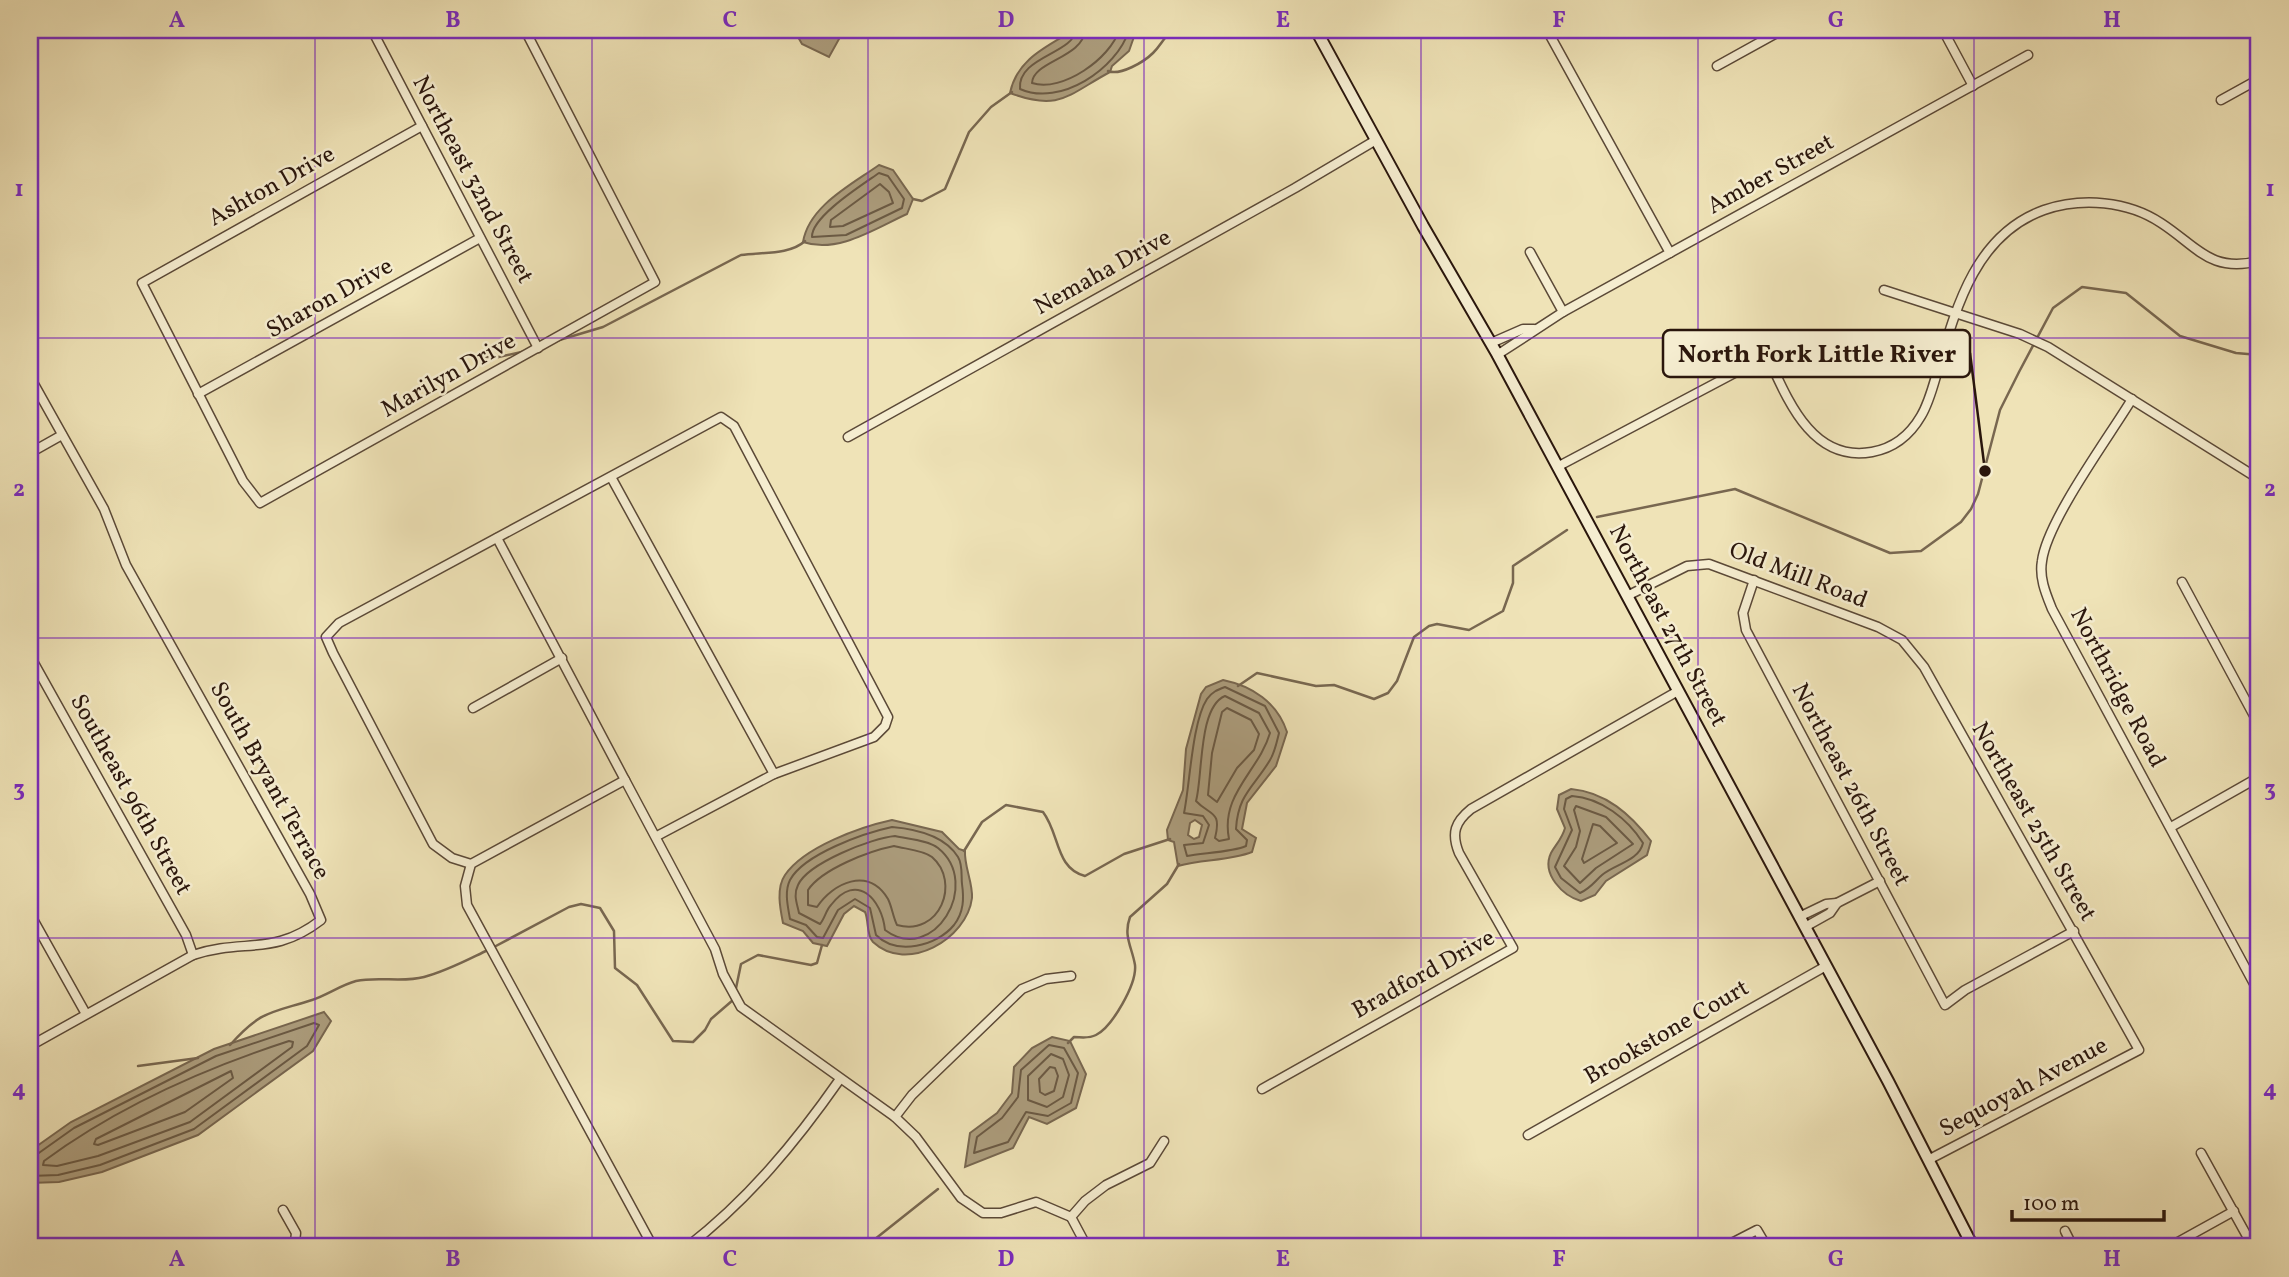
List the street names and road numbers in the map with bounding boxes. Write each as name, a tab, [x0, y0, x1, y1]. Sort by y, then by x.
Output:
street label: Northeast 32nd Street	[403, 70, 541, 290]
street label: Amber Street	[1701, 126, 1841, 224]
street label: Ashton Drive	[202, 138, 342, 236]
street label: Nemaha Drive	[1028, 221, 1178, 325]
street label: Sharon Drive	[261, 250, 399, 348]
street label: Marilyn Drive	[375, 325, 523, 427]
street label: Northeast 27th Street	[1599, 519, 1735, 733]
street label: Old Mill Road	[1724, 534, 1872, 618]
street label: Northridge Road	[2060, 602, 2174, 774]
street label: South Bryant Terrace	[200, 676, 338, 886]
street label: Northeast 26th Street	[1782, 677, 1918, 893]
street label: Southeast 96th Street	[61, 688, 199, 902]
street label: Northeast 25th Street	[1962, 716, 2104, 928]
street label: Bradford Drive	[1346, 922, 1502, 1028]
street label: Brookstone Court	[1578, 972, 1756, 1094]
street label: Sequoyah Avenue	[1934, 1029, 2114, 1147]

